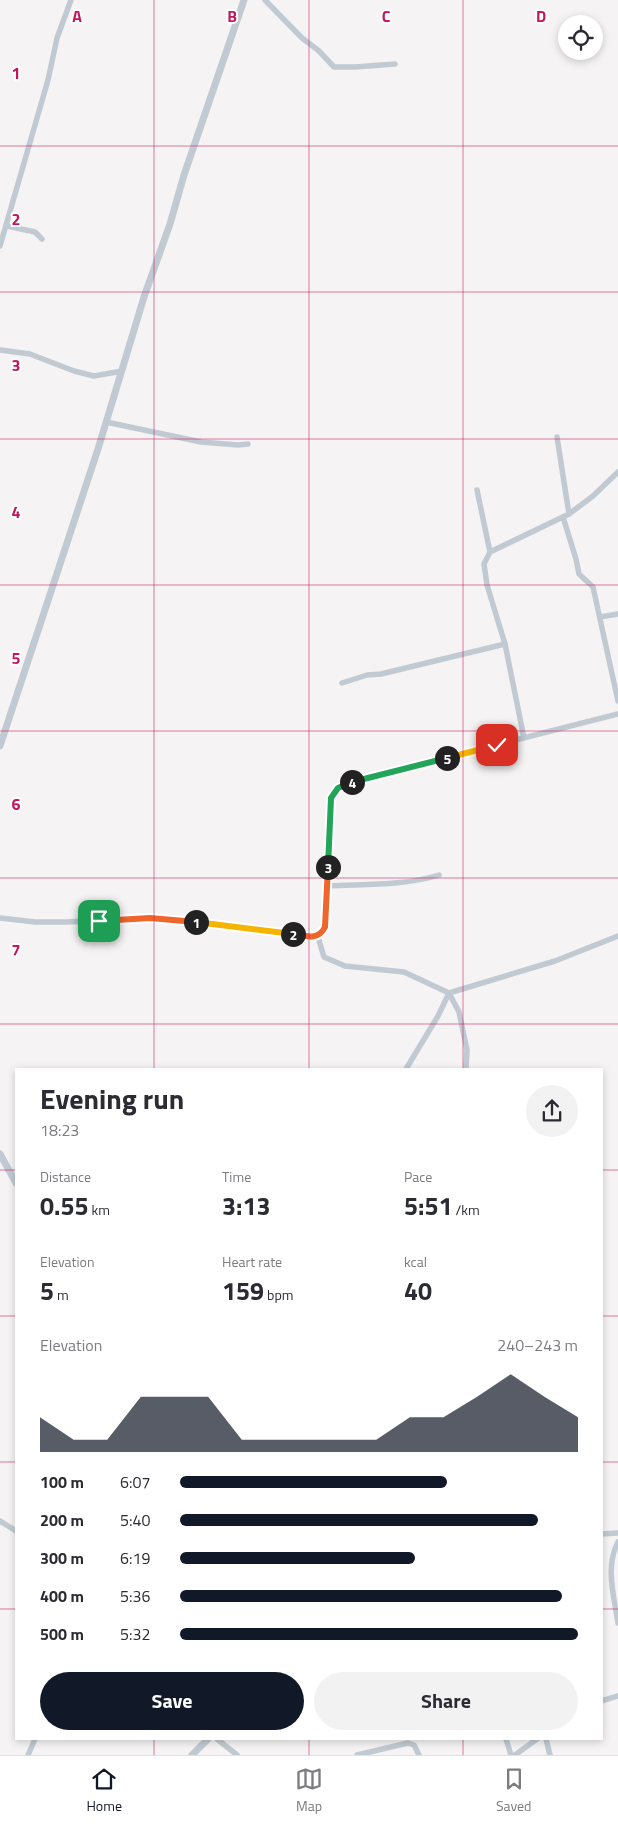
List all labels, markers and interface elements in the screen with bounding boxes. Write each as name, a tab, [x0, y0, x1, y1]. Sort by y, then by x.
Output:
text: A	[72, 4, 82, 28]
text: B	[227, 4, 237, 28]
text: C	[382, 4, 391, 28]
text: D	[536, 4, 546, 28]
map controls	[558, 15, 603, 60]
button: locate	[558, 15, 603, 60]
text: 1	[12, 61, 20, 85]
text: 2	[12, 207, 20, 231]
text: 3	[12, 353, 20, 377]
text: 4	[12, 500, 21, 524]
text: 5	[12, 646, 21, 670]
pin	[476, 724, 518, 766]
icon: check	[483, 731, 511, 759]
pin: 5	[434, 746, 460, 770]
text: 5	[444, 748, 451, 769]
pin: 4	[340, 770, 364, 794]
text: 4	[349, 772, 356, 793]
text: 6	[12, 792, 21, 816]
pin: 3	[316, 854, 340, 880]
text: 3	[325, 857, 332, 878]
pin	[78, 900, 120, 942]
icon: arrive	[85, 907, 113, 935]
pin: 1	[184, 910, 208, 934]
text: 1	[193, 912, 200, 933]
pin: 2	[280, 922, 306, 946]
text: 2	[290, 924, 297, 945]
text: 7	[12, 938, 20, 962]
text: Evening run	[40, 1077, 184, 1120]
button: share	[526, 1085, 578, 1137]
text: 18:23	[40, 1118, 79, 1142]
text: Distance	[40, 1166, 91, 1187]
text: Time	[222, 1166, 251, 1187]
text: Pace	[404, 1166, 432, 1187]
text: 0.55	[40, 1187, 88, 1225]
text: 3:13	[222, 1187, 270, 1225]
text: 5:51	[404, 1187, 452, 1225]
text: km	[88, 1199, 110, 1220]
text: /km	[452, 1199, 480, 1220]
text: Elevation	[40, 1251, 94, 1272]
text: Heart rate	[222, 1251, 282, 1272]
text: kcal	[404, 1251, 427, 1272]
text: 5	[40, 1272, 54, 1310]
text: 159	[222, 1272, 264, 1310]
text: 40	[404, 1272, 432, 1310]
text: m	[54, 1284, 69, 1305]
text: bpm	[264, 1284, 294, 1305]
text: Elevation	[40, 1333, 102, 1357]
text: 240–243 m	[497, 1333, 578, 1357]
text: 100 m	[40, 1470, 84, 1494]
text: 6:07	[120, 1470, 150, 1494]
text: 200 m	[40, 1508, 84, 1532]
text: 5:40	[120, 1508, 150, 1532]
text: 300 m	[40, 1546, 84, 1570]
text: 6:19	[120, 1546, 150, 1570]
text: 400 m	[40, 1584, 84, 1608]
text: 5:36	[120, 1584, 150, 1608]
text: 500 m	[40, 1622, 84, 1646]
text: 5:32	[120, 1622, 150, 1646]
button: Save	[40, 1672, 304, 1730]
button: Share	[314, 1672, 578, 1730]
tab: Home	[86, 1765, 122, 1816]
tab: Map	[295, 1765, 323, 1816]
tab: Saved	[496, 1765, 532, 1816]

